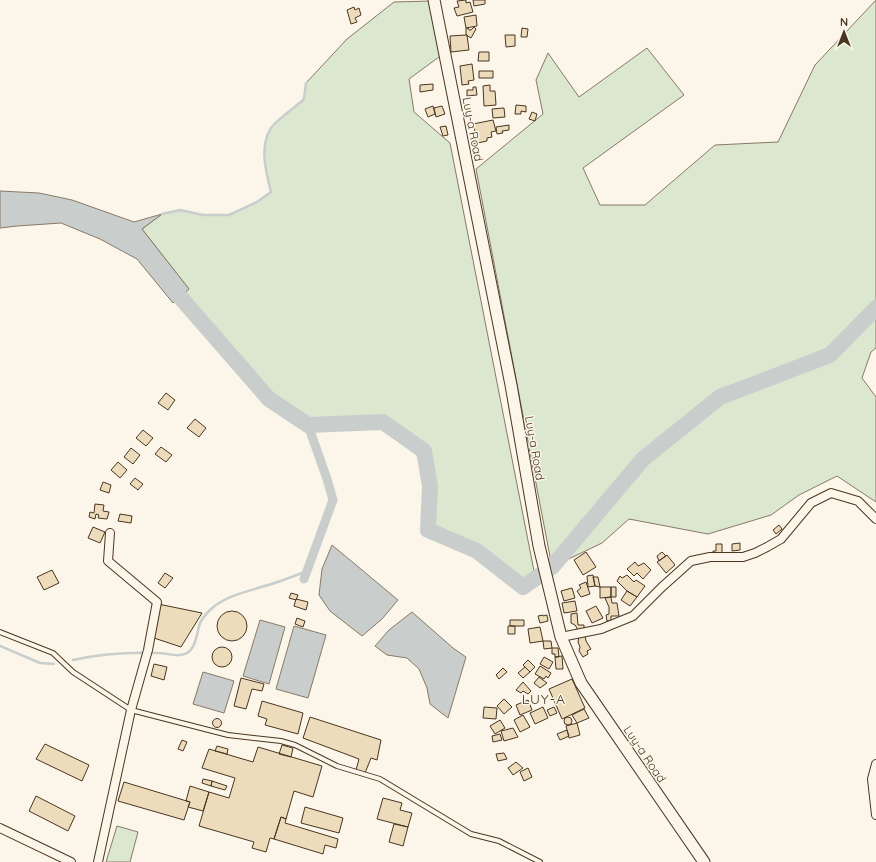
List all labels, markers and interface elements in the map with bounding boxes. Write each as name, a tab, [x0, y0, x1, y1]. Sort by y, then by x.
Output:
north arrow	[824, 12, 864, 52]
text: N	[840, 15, 848, 29]
street label: Luy-a Road	[459, 96, 487, 162]
street label: Luy-a Road	[522, 415, 548, 481]
district label: LUY-A	[522, 690, 566, 708]
street label: Luy-a Road	[621, 723, 669, 785]

